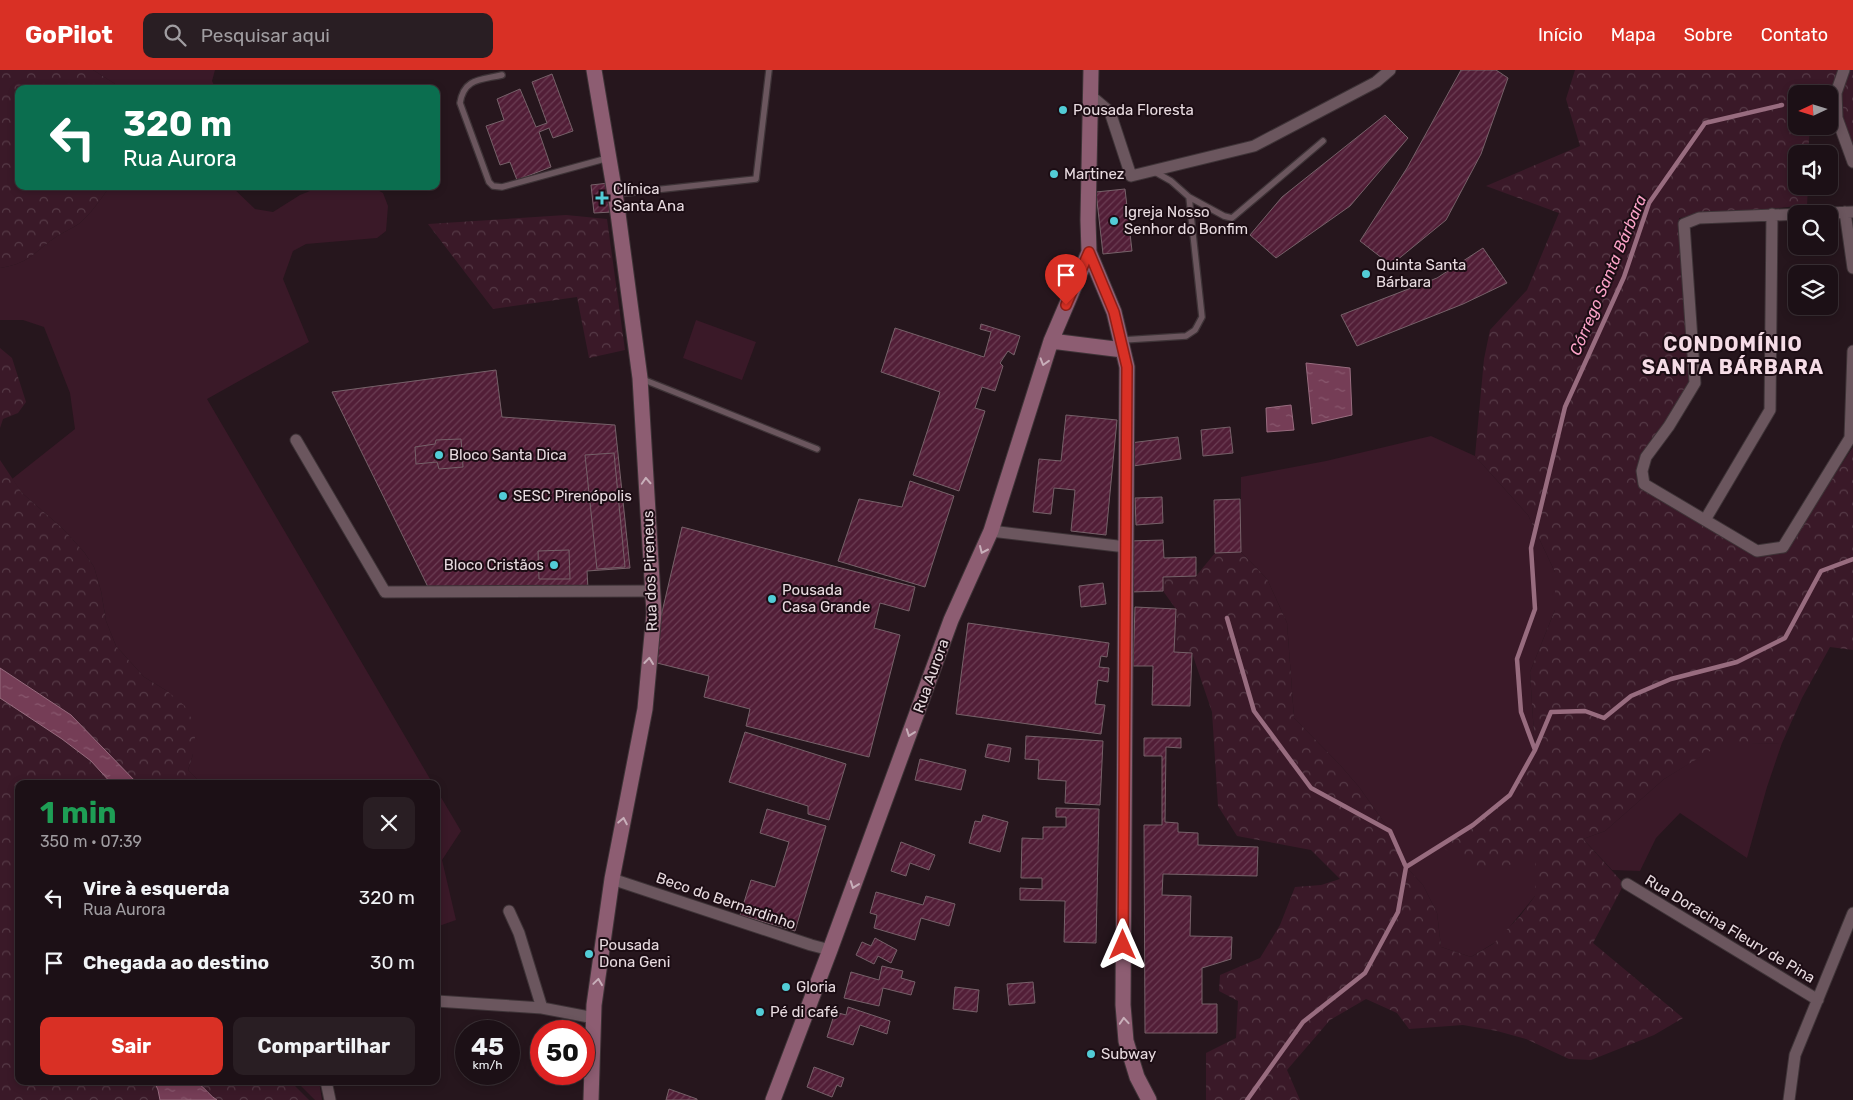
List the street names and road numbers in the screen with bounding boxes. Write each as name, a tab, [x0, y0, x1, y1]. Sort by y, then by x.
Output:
street label: Rua dos Pireneus	[639, 510, 661, 632]
street label: Rua Aurora	[909, 637, 953, 715]
street label: Beco do Bernardinho	[654, 869, 798, 933]
street label: Rua Doracina Fleury de Pina	[1642, 871, 1818, 987]

